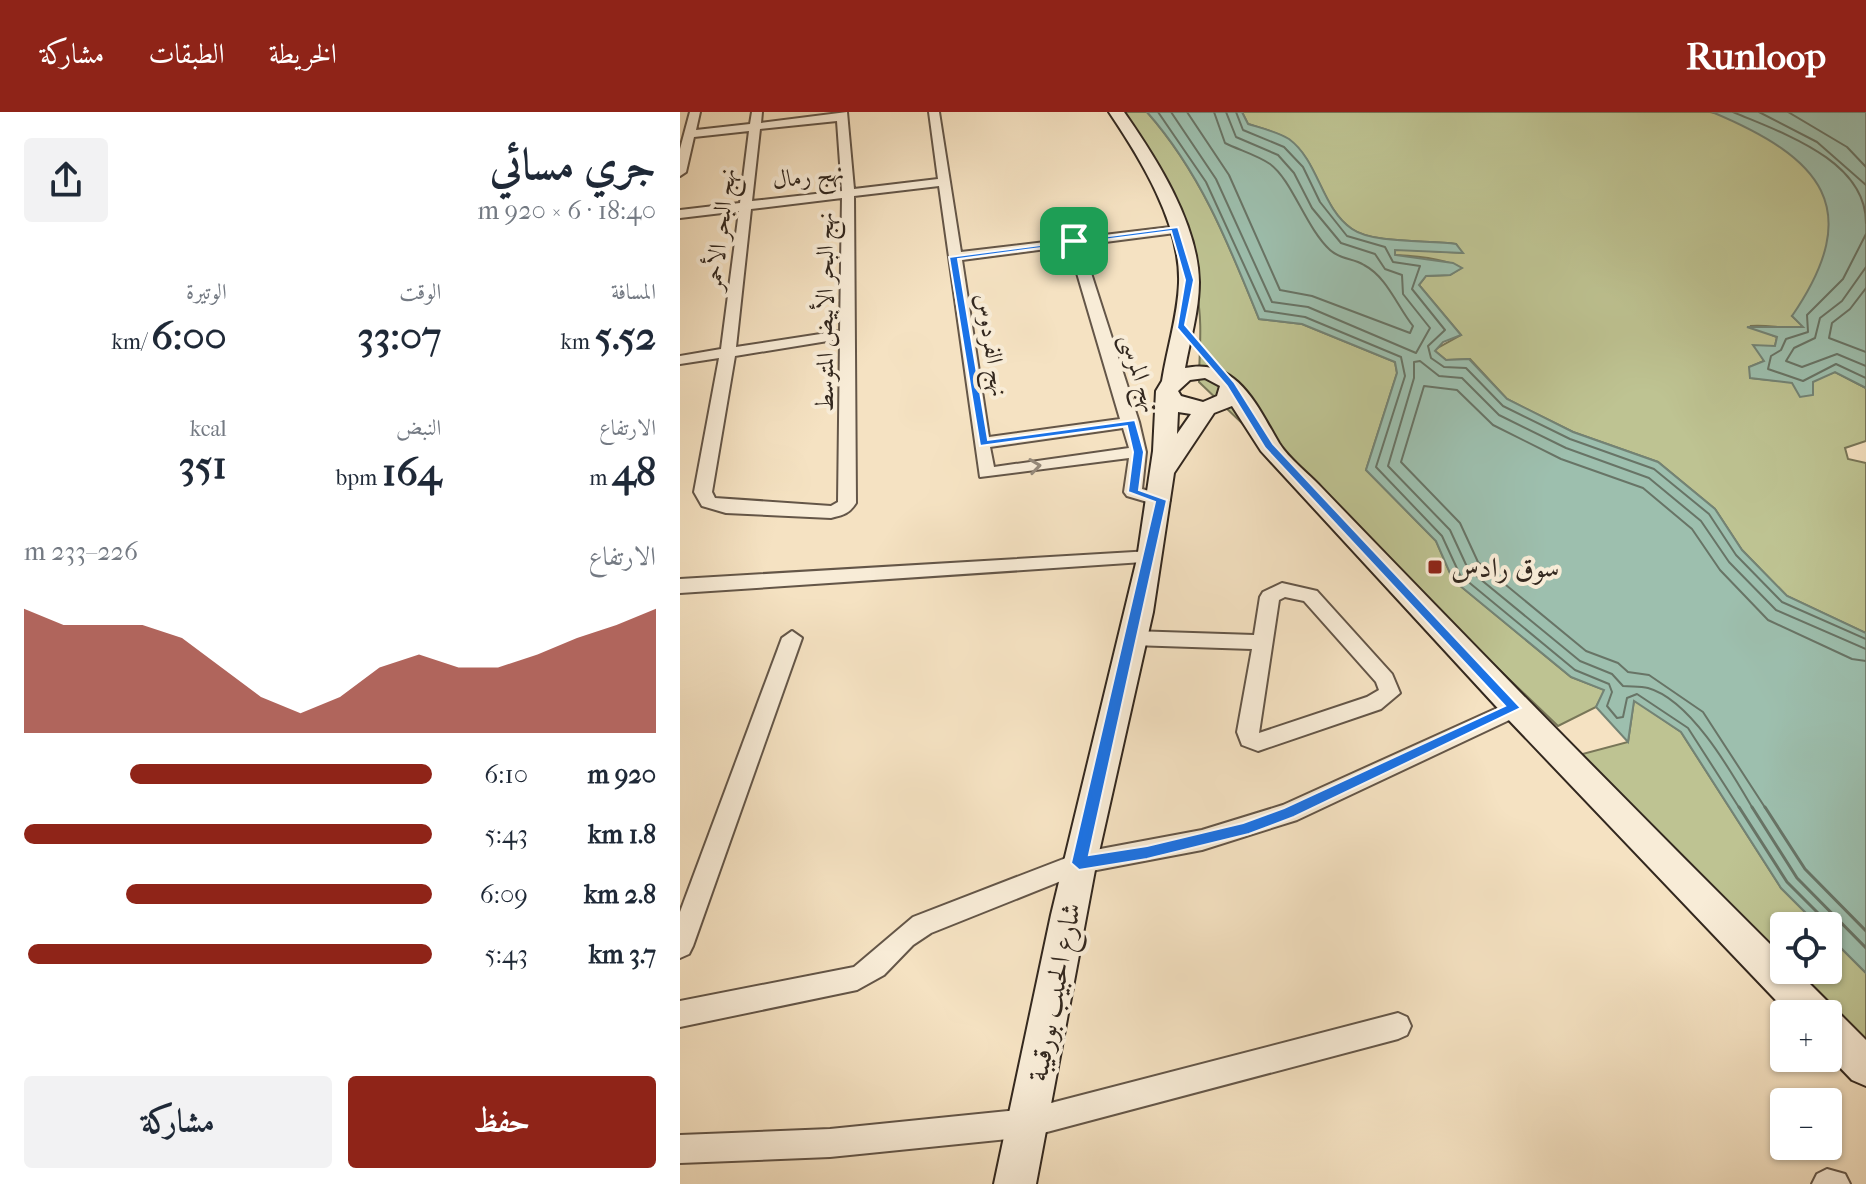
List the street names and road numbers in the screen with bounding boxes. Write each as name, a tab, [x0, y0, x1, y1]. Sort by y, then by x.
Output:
street label: نهج رمال	[771, 158, 846, 201]
street label: نهج البحر الأحمر	[696, 166, 748, 296]
street label: نهج البحر الأبيض المتوسط	[809, 212, 846, 412]
street label: نهج الفردوس	[963, 291, 1014, 400]
street label: نهج المرسى	[1108, 330, 1165, 418]
street label: شارع الحبيب بورقيبة	[1020, 900, 1094, 1086]

